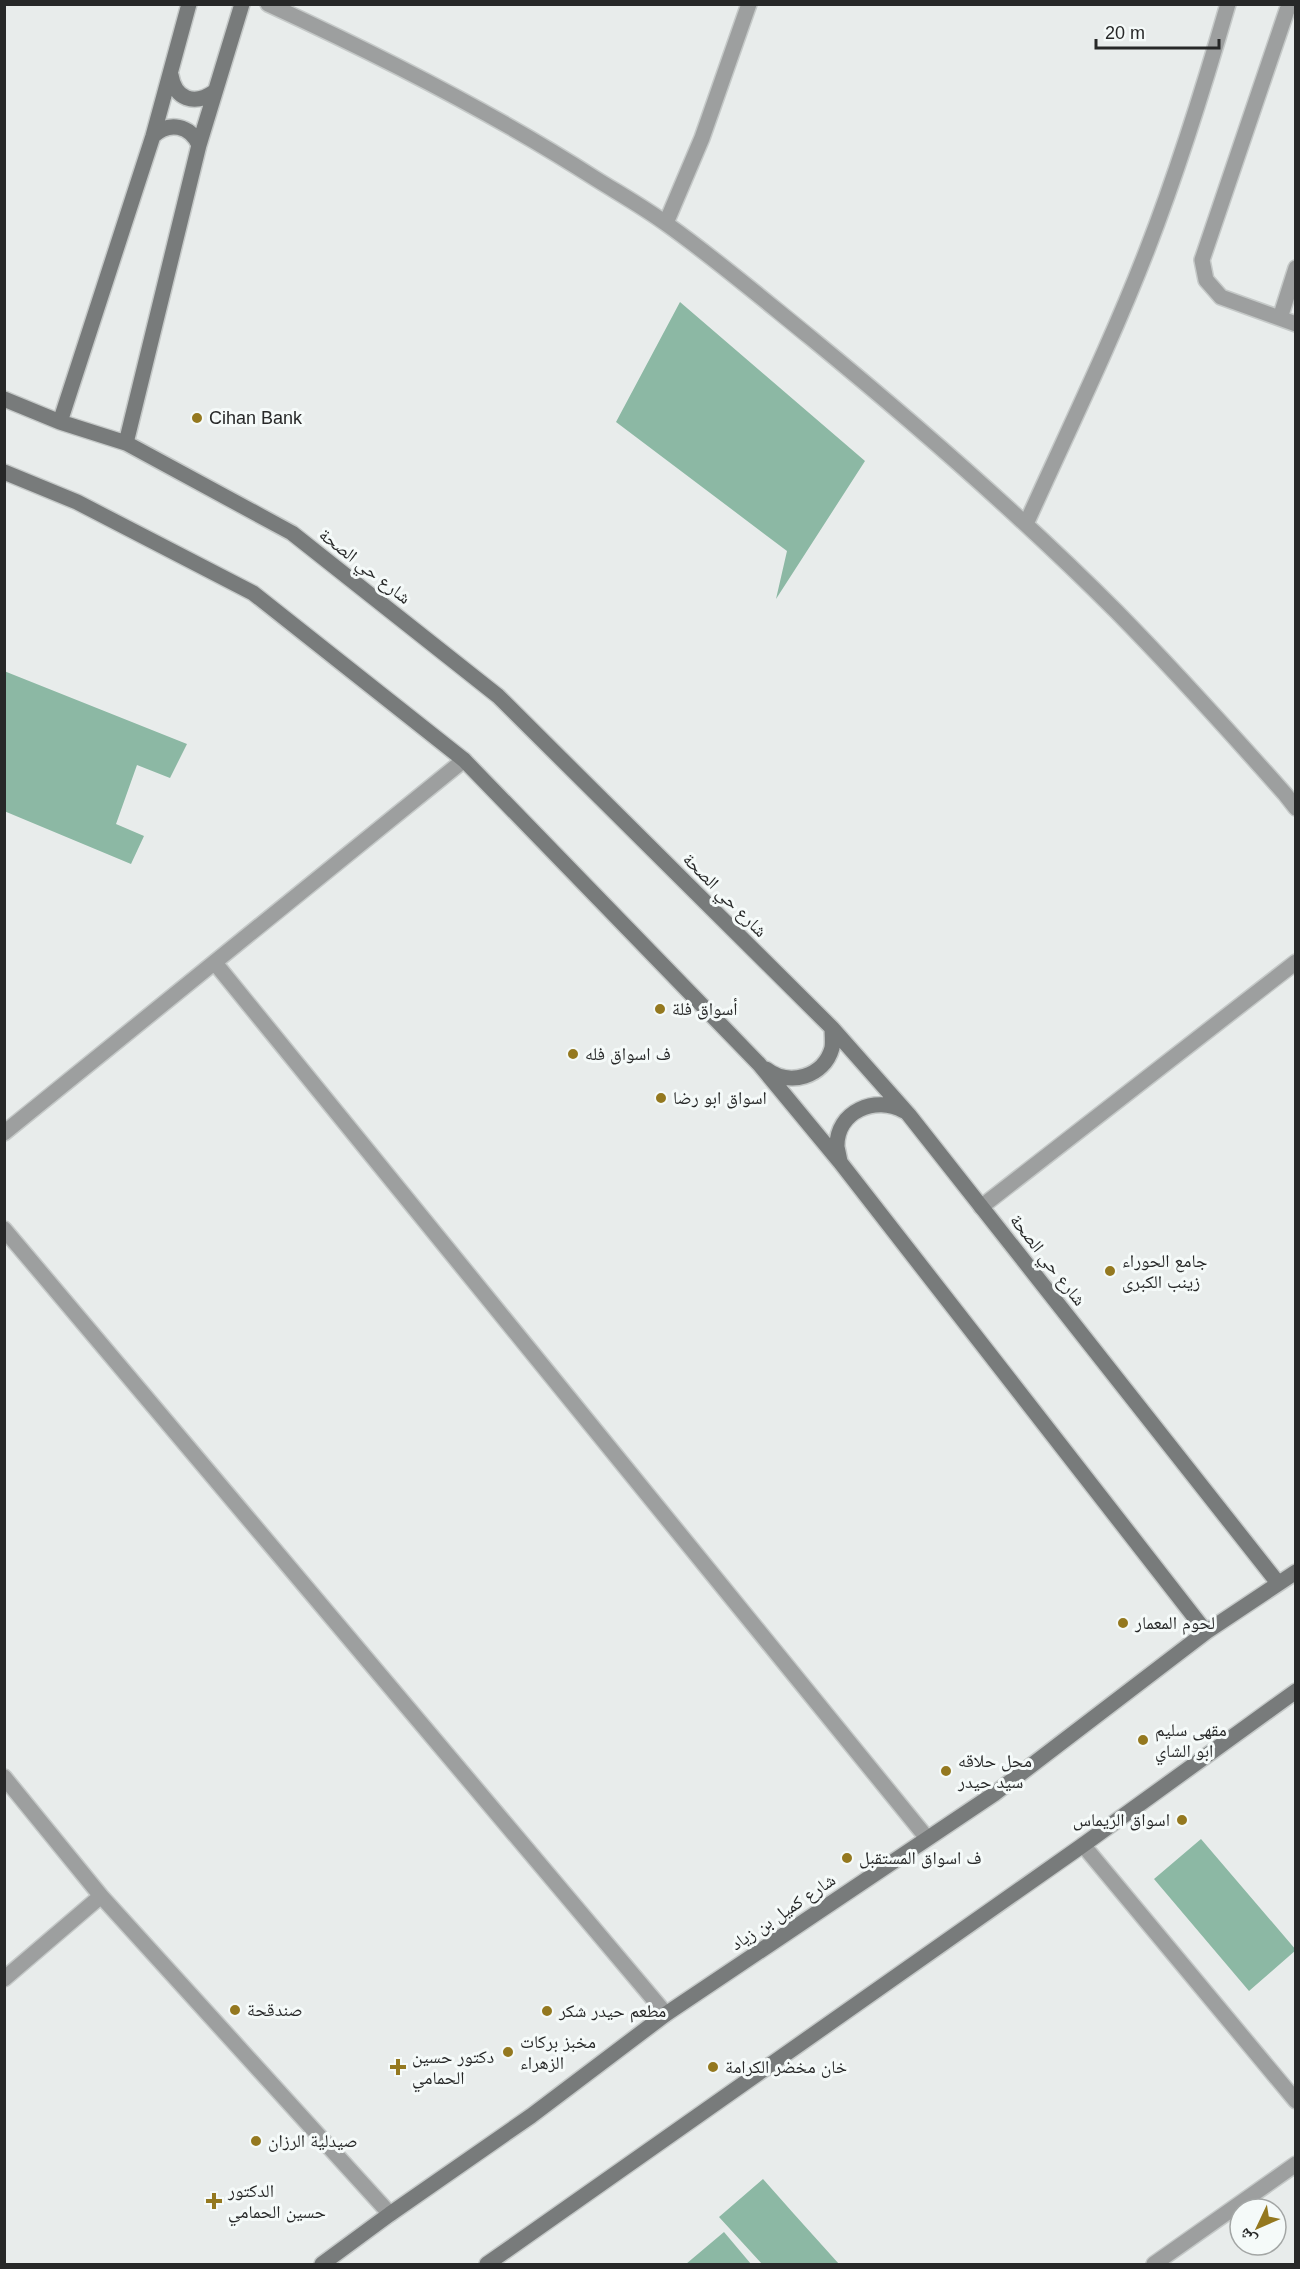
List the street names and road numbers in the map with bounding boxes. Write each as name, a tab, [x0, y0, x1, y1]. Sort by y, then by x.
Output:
street label: شارع حي الصحة	[313, 524, 415, 611]
street label: شارع حي الصحة	[676, 849, 771, 944]
street label: شارع حي الصحة	[1003, 1210, 1090, 1312]
street label: شارع كميل بن زياد	[727, 1870, 840, 1955]

